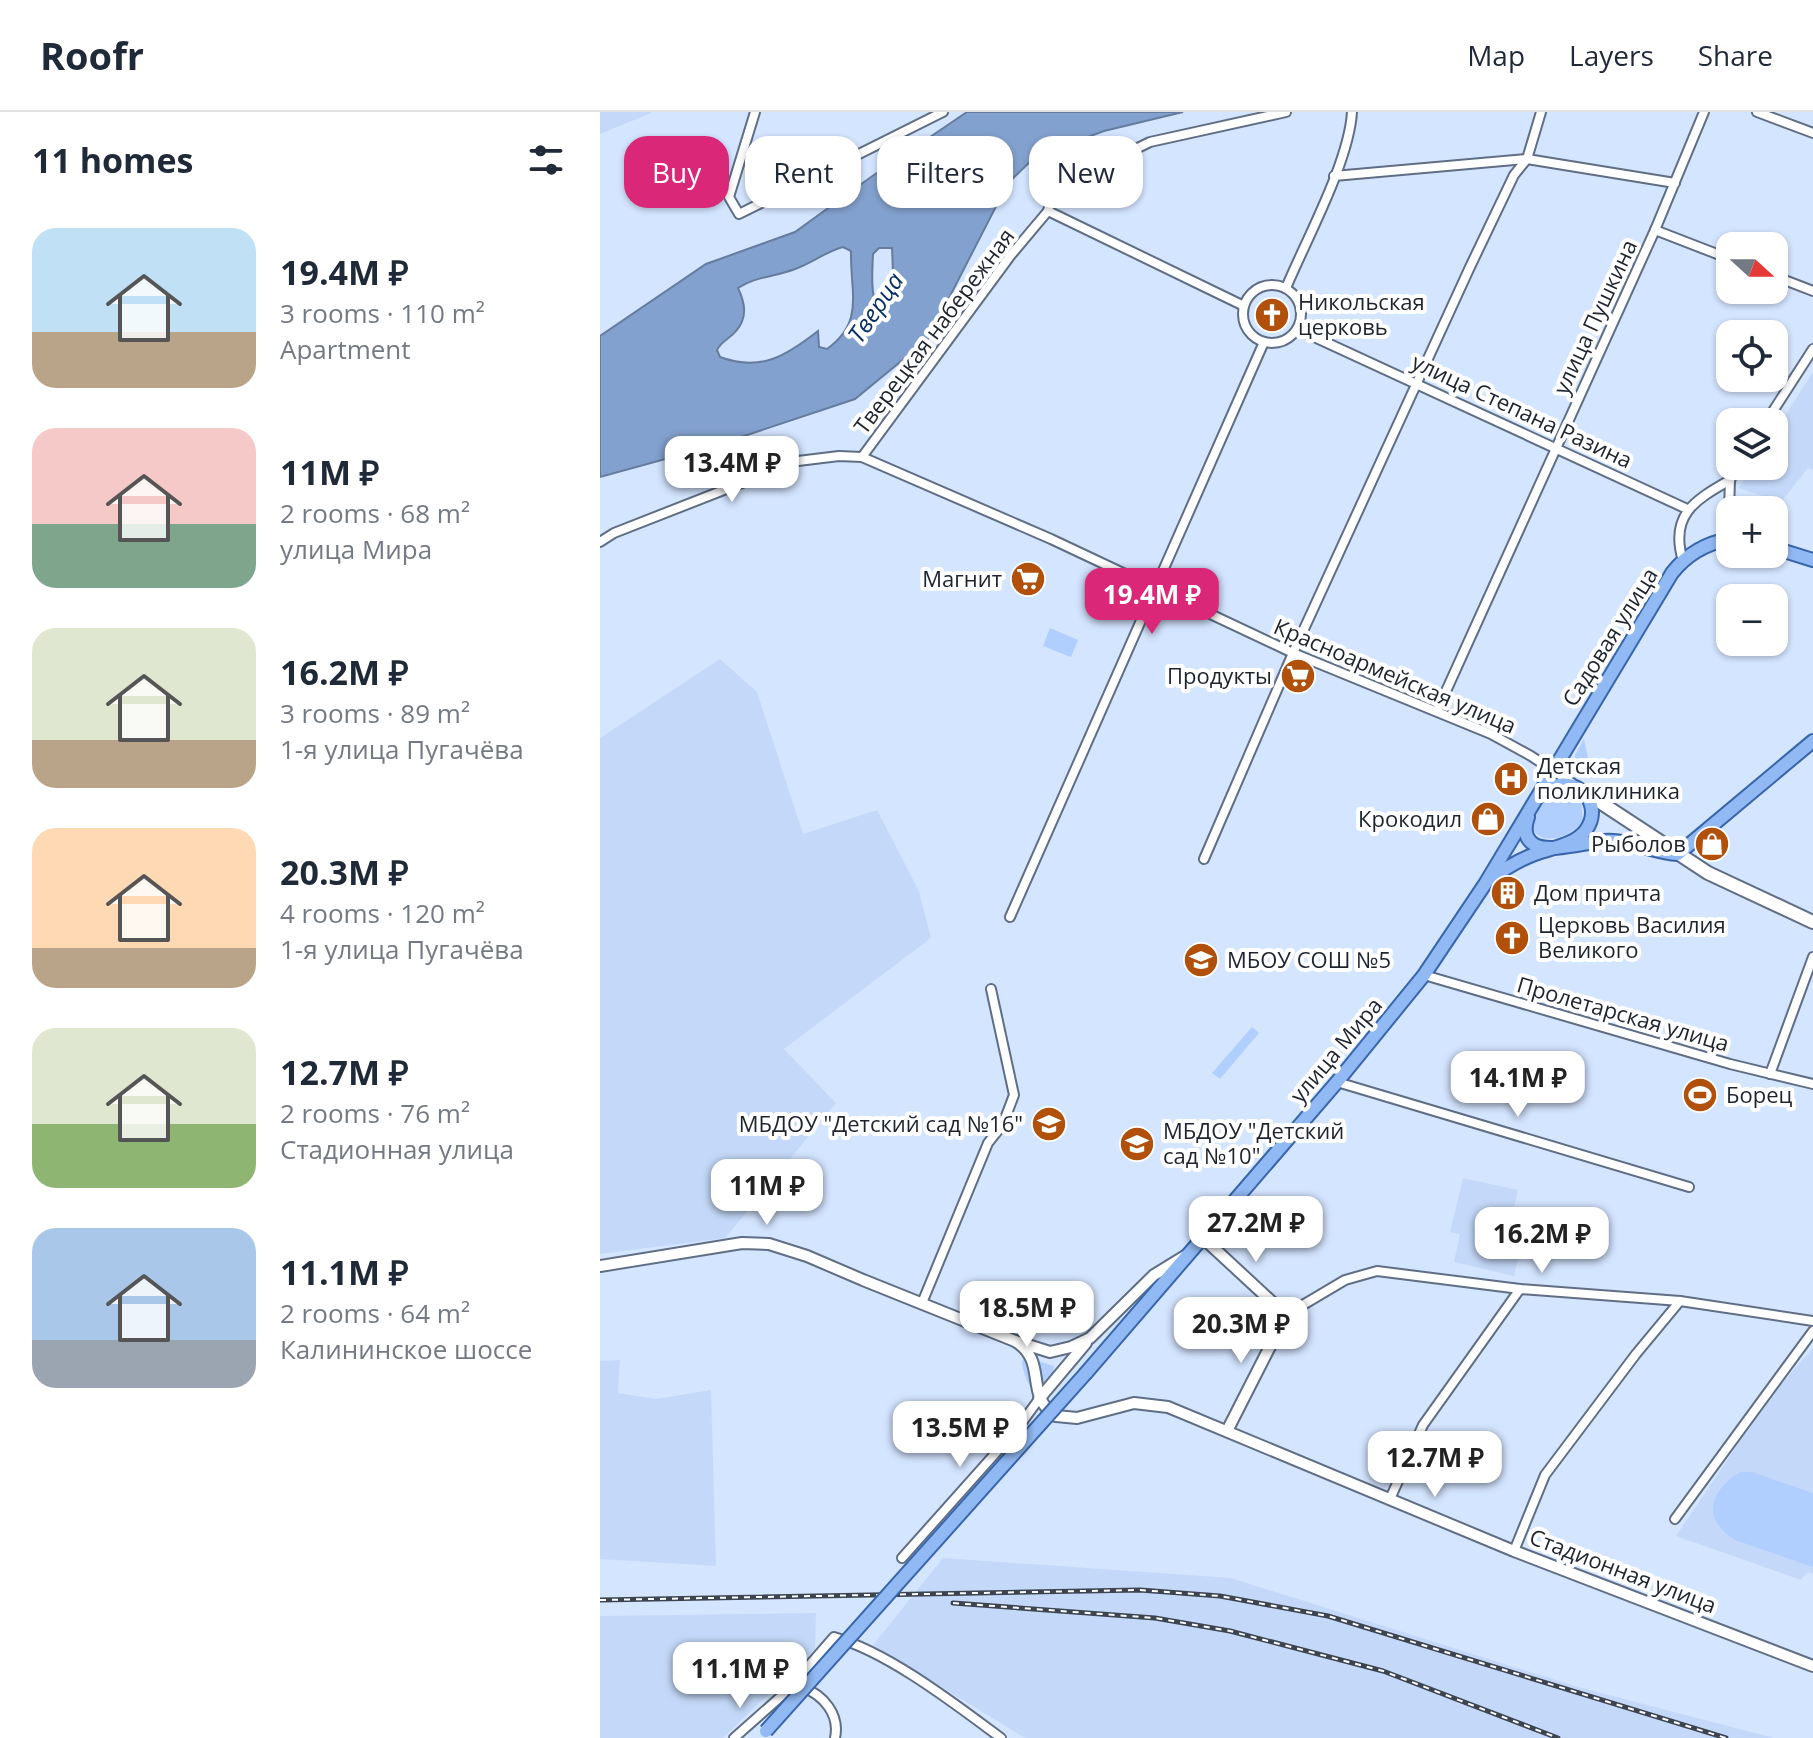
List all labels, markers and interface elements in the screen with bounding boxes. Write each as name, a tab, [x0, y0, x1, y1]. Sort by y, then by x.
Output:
text: Roofr	[40, 29, 144, 81]
text: Map	[1467, 36, 1525, 74]
text: Layers	[1569, 36, 1654, 74]
text: Share	[1698, 36, 1773, 74]
chip: Buy	[624, 136, 729, 208]
chip: Rent	[745, 136, 861, 208]
chip: Filters	[877, 136, 1013, 208]
chip: New	[1029, 136, 1143, 208]
text: 11 homes	[32, 137, 193, 183]
icon: filters	[524, 138, 568, 182]
street label: Тверецкая набережная	[846, 222, 1020, 439]
north arrow	[1716, 232, 1788, 304]
map controls	[1716, 232, 1788, 656]
street label: улица Пушкина	[1545, 234, 1643, 399]
text: 19.4M ₽	[280, 249, 409, 295]
icon: home	[96, 260, 192, 356]
water label: Тверца	[839, 265, 911, 349]
place label: Никольская церковь	[1298, 286, 1425, 341]
text: 3 rooms · 110 m²	[280, 295, 485, 331]
church icon: Никольская церковь	[1253, 296, 1291, 334]
button: locate	[1716, 320, 1788, 392]
text: Apartment	[280, 331, 411, 367]
street label: улица Степана Разина	[1407, 346, 1637, 474]
button: layers	[1716, 408, 1788, 480]
pin: 13.4M ₽	[658, 436, 806, 504]
text: 13.4M ₽	[683, 444, 781, 480]
text: 11M ₽	[280, 449, 380, 495]
icon: home	[96, 460, 192, 556]
text: 2 rooms · 68 m²	[280, 495, 470, 531]
button: +	[1716, 496, 1788, 568]
text: улица Мира	[280, 531, 432, 567]
supermarket icon: Магнит	[1009, 560, 1047, 598]
street label: Садовая улица	[1554, 561, 1664, 712]
place label: Магнит	[922, 563, 1002, 593]
pin: 19.4M ₽	[1078, 568, 1226, 636]
text: 19.4M ₽	[1103, 576, 1201, 612]
button: −	[1716, 584, 1788, 656]
street label: Красноармейская улица	[1270, 610, 1521, 740]
text: 16.2M ₽	[280, 649, 409, 695]
supermarket icon: Продукты	[1279, 657, 1317, 695]
icon: home	[96, 660, 192, 756]
place label: Продукты	[1167, 660, 1272, 690]
text: 3 rooms · 89 m²	[280, 695, 470, 731]
text: 1-я улица Пугачёва	[280, 731, 524, 767]
place label: Детская поликлиника	[1537, 750, 1680, 805]
hospital icon: Детская поликлиника	[1492, 760, 1530, 798]
shop icon: Крокодил	[1469, 800, 1507, 838]
place label: Крокодил	[1358, 803, 1462, 833]
shop icon: Рыболов	[1693, 825, 1731, 863]
place label: Рыболов	[1591, 828, 1686, 858]
text: 20.3M ₽	[280, 849, 409, 895]
icon: home	[96, 860, 192, 956]
building icon: Дом причта	[1489, 874, 1527, 912]
place label: Дом причта	[1534, 877, 1661, 907]
text: 4 rooms · 120 m²	[280, 895, 485, 931]
place label: Церковь Василия Великого	[1538, 909, 1726, 964]
church icon: Церковь Василия Великого	[1493, 919, 1531, 957]
text: 1-я улица Пугачёва	[280, 931, 524, 967]
school or university icon: МБОУ СОШ №5	[1182, 941, 1220, 979]
place label: МБОУ СОШ №5	[1227, 944, 1391, 974]
street label: Пролетарская улица	[1514, 968, 1733, 1058]
street label: улица Мира	[1282, 990, 1388, 1108]
text: 12.7M ₽	[280, 1049, 409, 1095]
pin: 14.1M ₽	[1444, 1051, 1592, 1119]
text: 14.1M ₽	[1469, 1059, 1567, 1095]
icon: home	[96, 1060, 192, 1156]
sports icon: Борец	[1681, 1076, 1719, 1114]
place label: Борец	[1726, 1079, 1793, 1109]
text: 2 rooms · 76 m²	[280, 1095, 470, 1131]
school or university icon: МБДОУ "Детский сад №16"	[1030, 1105, 1068, 1143]
place label: МБДОУ "Детский сад №16"	[739, 1108, 1023, 1138]
place label: МБДОУ "Детский сад №10"	[1163, 1115, 1344, 1170]
school or university icon: МБДОУ "Детский сад №10"	[1118, 1125, 1156, 1163]
text: Стадионная улица	[280, 1131, 514, 1167]
pin: 11M ₽	[711, 1159, 823, 1227]
text: 11M ₽	[729, 1167, 805, 1203]
pin: 27.2M ₽	[1182, 1196, 1330, 1264]
text: 27.2M ₽	[1207, 1204, 1305, 1240]
pin: 16.2M ₽	[1468, 1207, 1616, 1275]
text: 16.2M ₽	[1493, 1215, 1591, 1251]
text: 11.1M ₽	[280, 1249, 409, 1295]
icon: home	[96, 1260, 192, 1356]
pin: 18.5M ₽	[953, 1281, 1101, 1349]
text: 18.5M ₽	[978, 1289, 1076, 1325]
text: 2 rooms · 64 m²	[280, 1295, 470, 1331]
pin: 20.3M ₽	[1167, 1297, 1315, 1365]
text: 20.3M ₽	[1192, 1305, 1290, 1341]
text: Калининское шоссе	[280, 1331, 532, 1367]
pin: 13.5M ₽	[886, 1401, 1034, 1469]
text: 13.5M ₽	[911, 1409, 1009, 1445]
pin: 12.7M ₽	[1361, 1431, 1509, 1499]
text: 12.7M ₽	[1386, 1439, 1484, 1475]
street label: Стадионная улица	[1526, 1521, 1721, 1620]
pin: 11.1M ₽	[666, 1642, 814, 1710]
text: 11.1M ₽	[691, 1650, 789, 1686]

